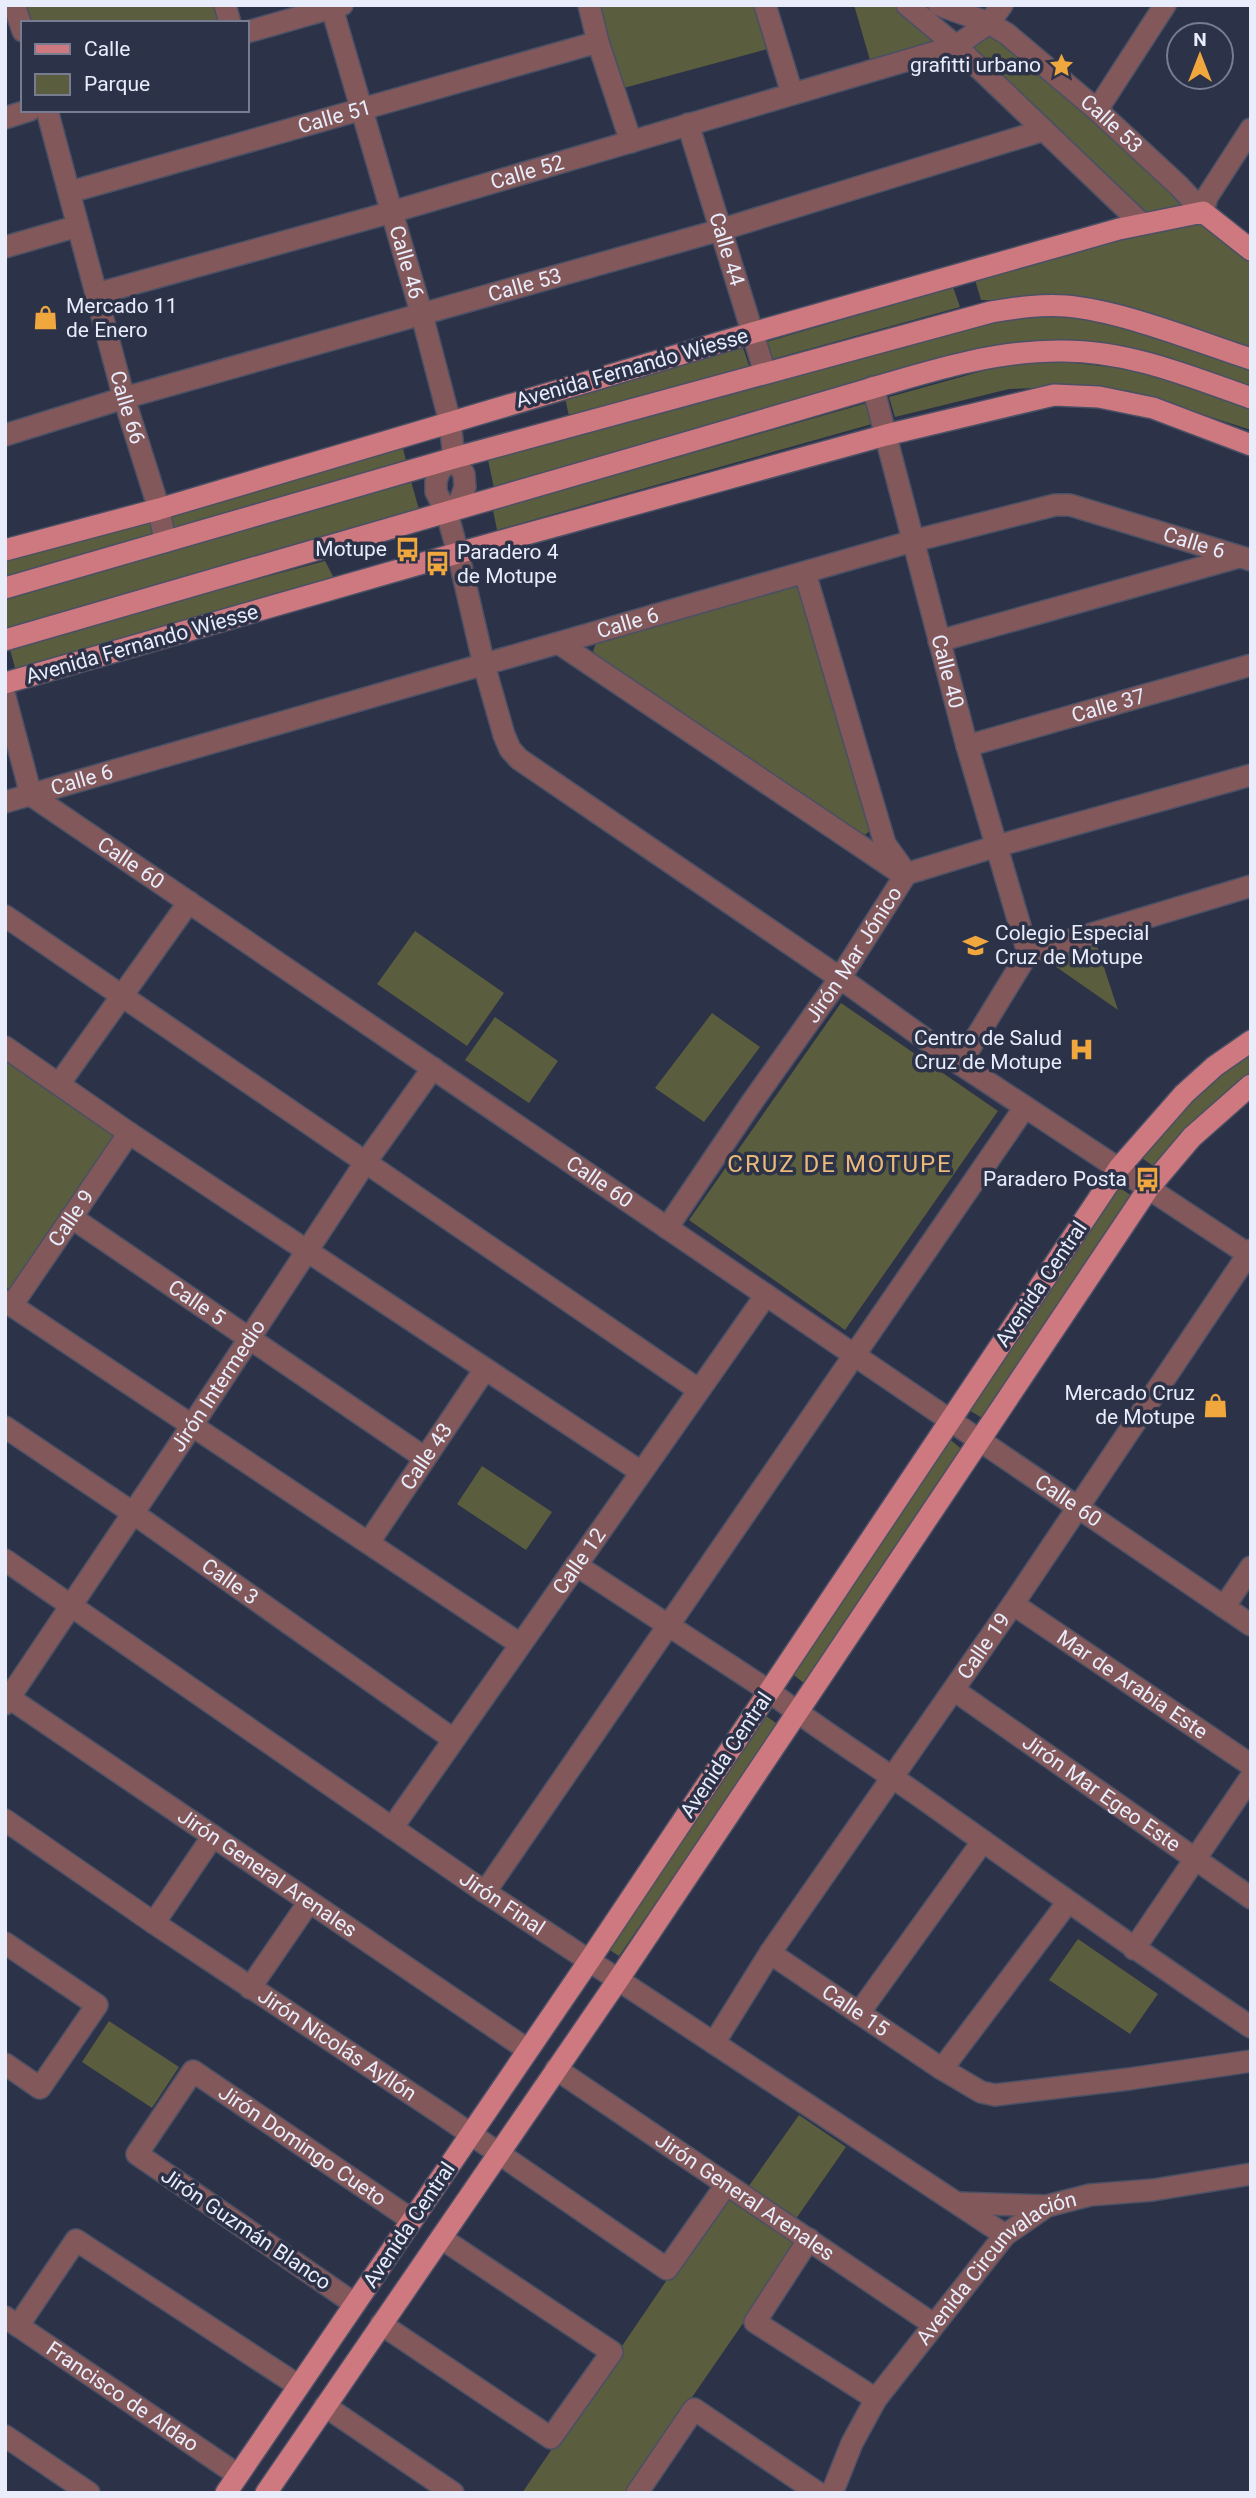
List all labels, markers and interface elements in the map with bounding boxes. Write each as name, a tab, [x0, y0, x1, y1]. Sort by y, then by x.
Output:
legend	[21, 21, 248, 112]
north arrow	[1165, 21, 1235, 91]
text: N	[1193, 28, 1207, 51]
text: Calle	[84, 37, 130, 61]
place icon: grafitti urbano	[1047, 51, 1075, 79]
place label: grafitti urbano	[910, 53, 1041, 77]
text: Parque	[84, 72, 150, 96]
street label: Calle 53	[1076, 89, 1147, 158]
street label: Calle 51	[295, 95, 374, 139]
street label: Calle 52	[488, 150, 567, 194]
street label: Calle 44	[704, 210, 749, 289]
street label: Calle 46	[384, 223, 429, 302]
street label: Calle 53	[485, 263, 564, 307]
place label: Mercado 11 de Enero	[66, 294, 177, 342]
shop icon: Mercado 11 de Enero	[32, 304, 60, 332]
street label: Avenida Fernando Wiesse	[513, 323, 751, 413]
street label: Calle 66	[105, 368, 150, 447]
street label: Calle 6	[1160, 522, 1228, 563]
bus stop icon: Motupe	[393, 535, 421, 563]
place label: Motupe	[315, 537, 387, 561]
place label: Paradero 4 de Motupe	[457, 540, 559, 588]
bus stop icon: Paradero 4 de Motupe	[423, 550, 451, 578]
street label: Avenida Fernando Wiesse	[23, 599, 261, 689]
street label: Calle 6	[594, 603, 662, 643]
street label: Calle 40	[926, 632, 969, 711]
street label: Calle 37	[1069, 684, 1148, 728]
street label: Calle 6	[48, 760, 116, 800]
street label: Calle 60	[93, 832, 169, 894]
street label: Jirón Mar Jónico	[800, 882, 907, 1027]
place label: Colegio Especial Cruz de Motupe	[995, 921, 1149, 969]
school or university icon: Colegio Especial Cruz de Motupe	[961, 931, 989, 959]
place label: Centro de Salud Cruz de Motupe	[914, 1026, 1062, 1074]
hospital icon: Centro de Salud Cruz de Motupe	[1068, 1036, 1096, 1064]
district label: CRUZ DE MOTUPE	[727, 1150, 953, 1178]
street label: Calle 60	[562, 1151, 637, 1213]
bus stop icon: Paradero Posta	[1133, 1165, 1161, 1193]
place label: Paradero Posta	[983, 1167, 1127, 1191]
street label: Calle 9	[43, 1185, 99, 1251]
street label: Avenida Central	[990, 1217, 1092, 1351]
street label: Calle 5	[164, 1275, 230, 1330]
street label: Jirón Intermedio	[166, 1315, 270, 1456]
place label: Mercado Cruz de Motupe	[1064, 1381, 1195, 1429]
shop icon: Mercado Cruz de Motupe	[1201, 1391, 1229, 1419]
street label: Calle 43	[395, 1418, 457, 1494]
street label: Calle 60	[1030, 1470, 1106, 1532]
street label: Calle 12	[548, 1523, 611, 1599]
street label: Calle 3	[197, 1553, 263, 1610]
street label: Calle 19	[952, 1608, 1015, 1684]
street label: Mar de Arabia Este	[1052, 1625, 1212, 1744]
street label: Avenida Central	[675, 1688, 777, 1822]
street label: Jirón Mar Egeo Este	[1018, 1730, 1185, 1857]
street label: Jirón General Arenales	[173, 1804, 361, 1942]
street label: Jirón Final	[455, 1866, 549, 1940]
street label: Calle 15	[817, 1980, 893, 2042]
street label: Jirón Nicolás Ayllón	[253, 1983, 421, 2106]
street label: Jirón Domingo Cueto	[214, 2080, 391, 2211]
street label: Jirón General Arenales	[651, 2128, 839, 2266]
street label: Avenida Central	[358, 2158, 460, 2292]
street label: Jirón Guzmán Blanco	[157, 2163, 335, 2295]
street label: Avenida Circunvalación	[911, 2187, 1079, 2349]
street label: Francisco de Aldao	[42, 2337, 203, 2457]

